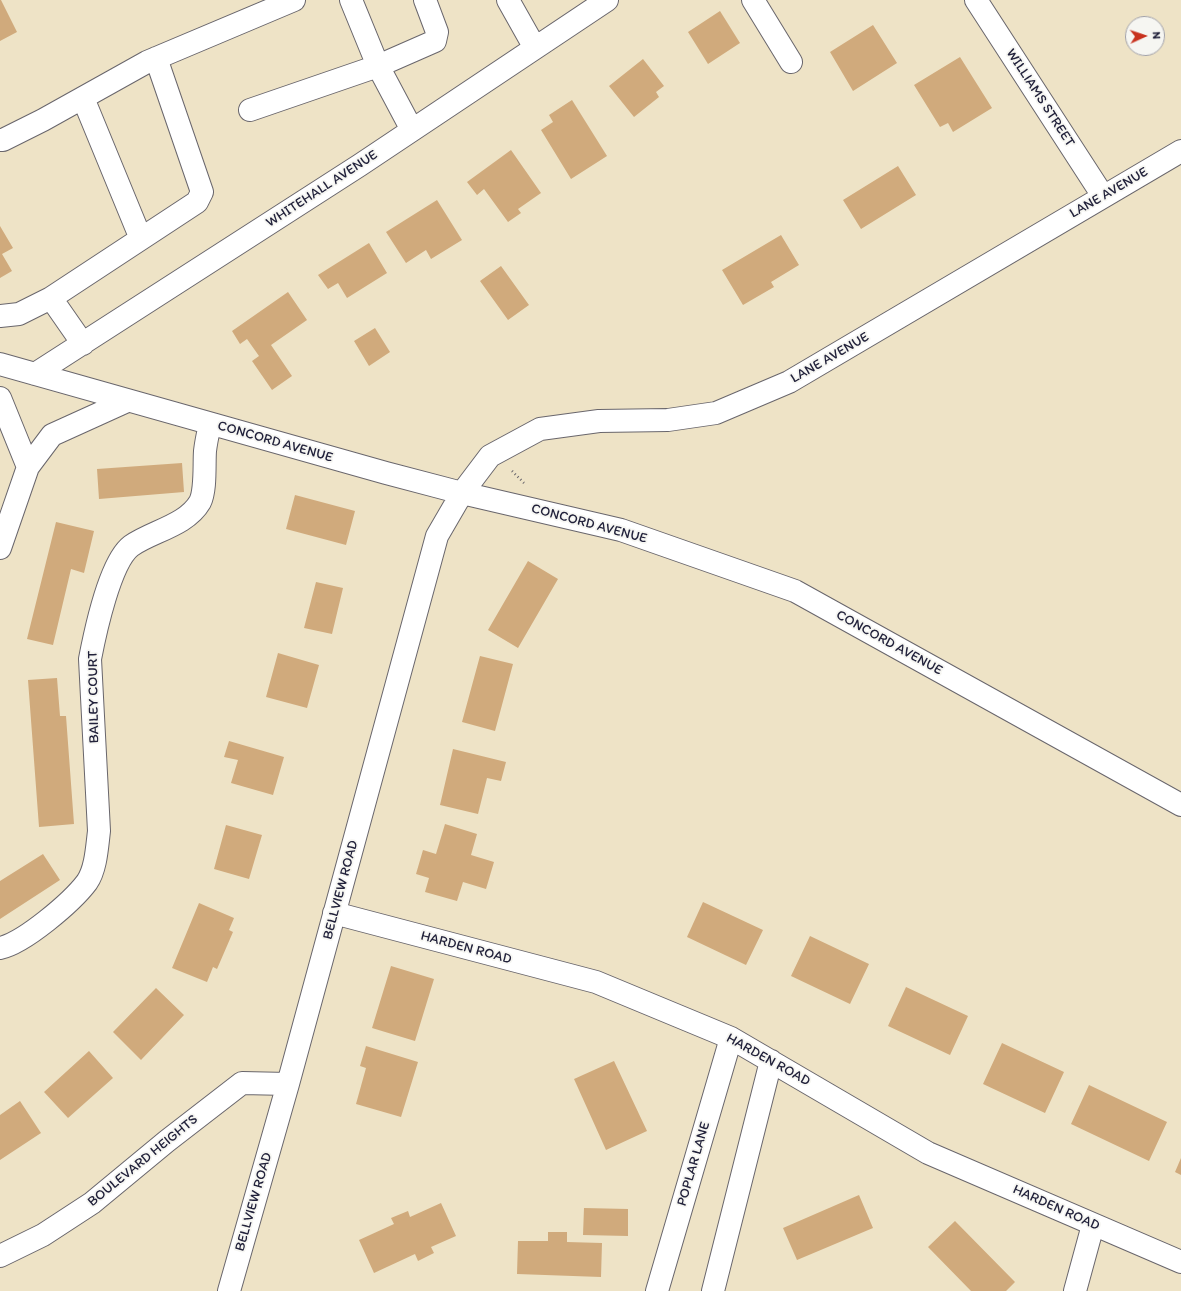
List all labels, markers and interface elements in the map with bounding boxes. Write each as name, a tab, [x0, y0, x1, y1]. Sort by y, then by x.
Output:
north arrow	[1125, 16, 1165, 56]
text: N	[1150, 31, 1163, 39]
street label: WILLIAMS STREET	[1002, 46, 1078, 150]
street label: WHITEHALL AVENUE	[263, 147, 381, 231]
street label: LANE AVENUE	[1067, 164, 1151, 222]
street label: LANE AVENUE	[788, 329, 872, 387]
street label: CONCORD AVENUE	[215, 417, 335, 467]
street label: CONCORD AVENUE	[529, 500, 649, 548]
street label: CONCORD AVENUE	[833, 607, 945, 679]
street label: BAILEY COURT	[85, 651, 103, 743]
street label: BELLVIEW ROAD	[320, 839, 362, 941]
street label: HARDEN ROAD	[419, 928, 513, 968]
street label: HARDEN ROAD	[723, 1030, 813, 1090]
street label: BOULEVARD HEIGHTS	[84, 1111, 202, 1211]
street label: POPLAR LANE	[674, 1120, 714, 1208]
street label: BELLVIEW ROAD	[232, 1151, 276, 1253]
street label: HARDEN ROAD	[1010, 1181, 1102, 1235]

